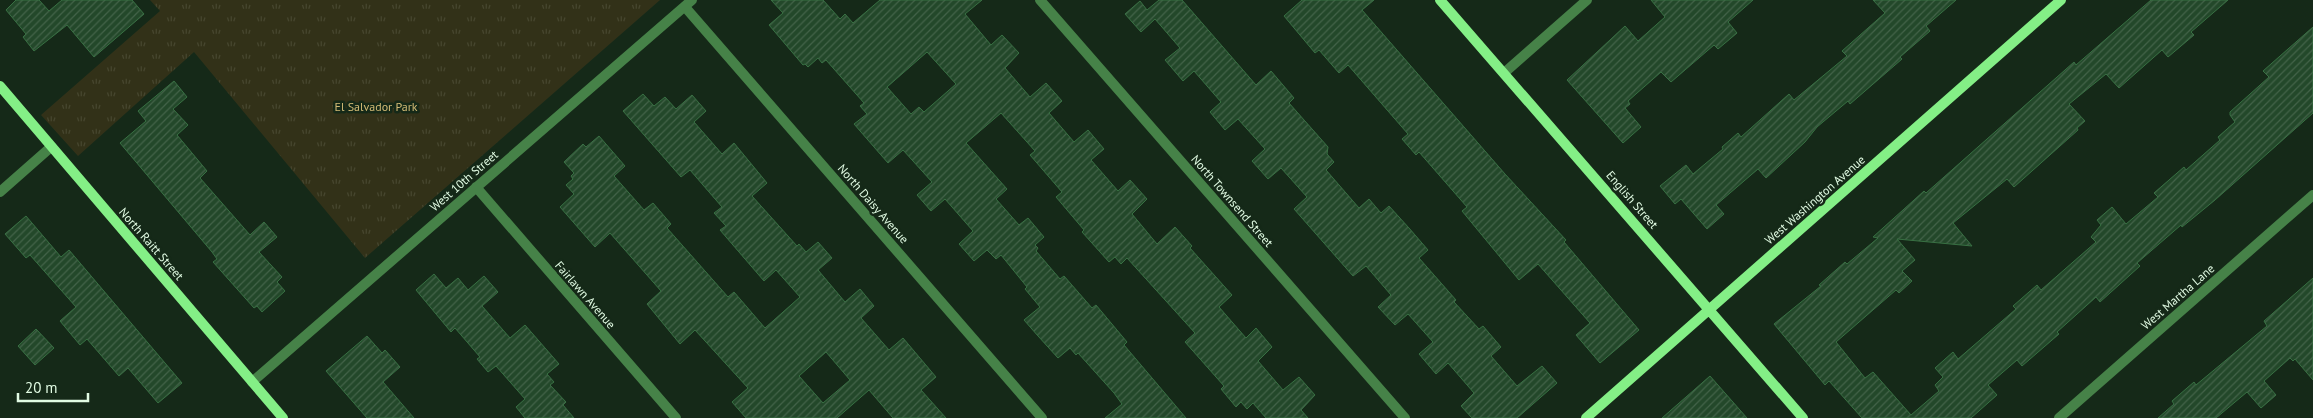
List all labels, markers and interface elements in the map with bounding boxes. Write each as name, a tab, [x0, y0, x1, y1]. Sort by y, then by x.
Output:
park label: El Salvador Park	[335, 99, 418, 114]
street label: West 10th Street	[427, 147, 501, 214]
street label: North Townsend Street	[1188, 152, 1276, 250]
street label: West Washington Avenue	[1761, 152, 1868, 247]
street label: North Daisy Avenue	[835, 161, 912, 246]
street label: English Street	[1603, 168, 1662, 232]
street label: North Raitt Street	[116, 204, 187, 283]
street label: Fairlawn Avenue	[552, 258, 619, 332]
street label: West Martha Lane	[2138, 261, 2217, 332]
scale bar	[18, 370, 88, 402]
text: 20 m	[25, 378, 58, 397]

